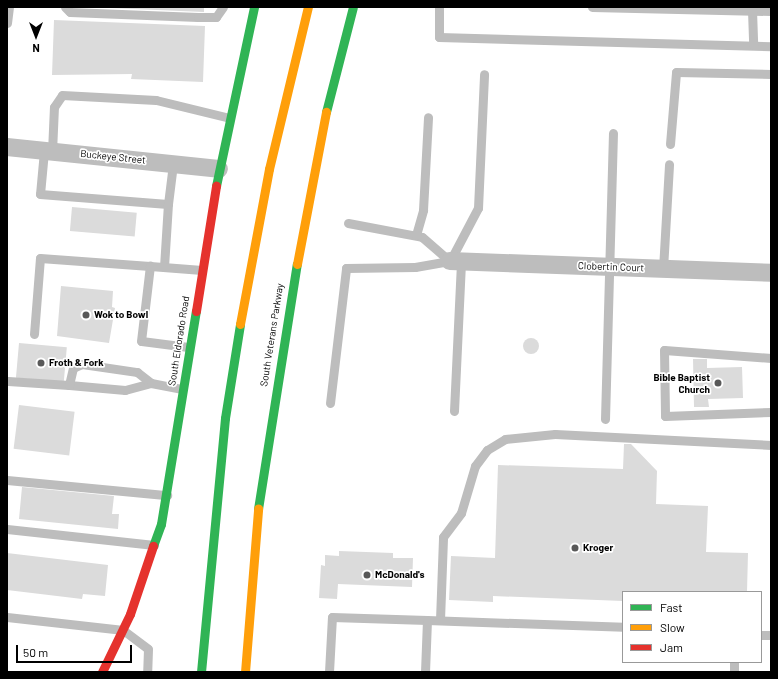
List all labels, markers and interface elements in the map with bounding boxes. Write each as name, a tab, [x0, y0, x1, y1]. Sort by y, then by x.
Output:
north arrow	[16, 16, 56, 56]
text: N	[32, 42, 40, 55]
street label: Buckeye Street	[80, 148, 146, 166]
street label: Clobertin Court	[578, 260, 644, 274]
street label: South Veterans Parkway	[258, 282, 286, 388]
street label: South Eldorado Road	[166, 295, 192, 387]
place label: Wok to Bowl	[94, 309, 148, 321]
marker: Wok to Bowl	[81, 310, 91, 320]
place label: Froth & Fork	[49, 357, 104, 369]
marker: Froth & Fork	[36, 358, 46, 368]
place label: Bible Baptist Church	[653, 371, 710, 394]
marker: Bible Baptist Church	[713, 378, 723, 388]
place label: Kroger	[583, 542, 613, 554]
marker: Kroger	[570, 543, 580, 553]
place label: McDonald's	[375, 569, 425, 581]
marker: McDonald's	[362, 570, 372, 580]
legend	[622, 591, 762, 663]
text: Fast	[660, 600, 683, 614]
text: Slow	[660, 620, 685, 634]
scale bar	[18, 637, 134, 663]
text: Jam	[660, 640, 683, 654]
text: 50 m	[23, 645, 48, 659]

